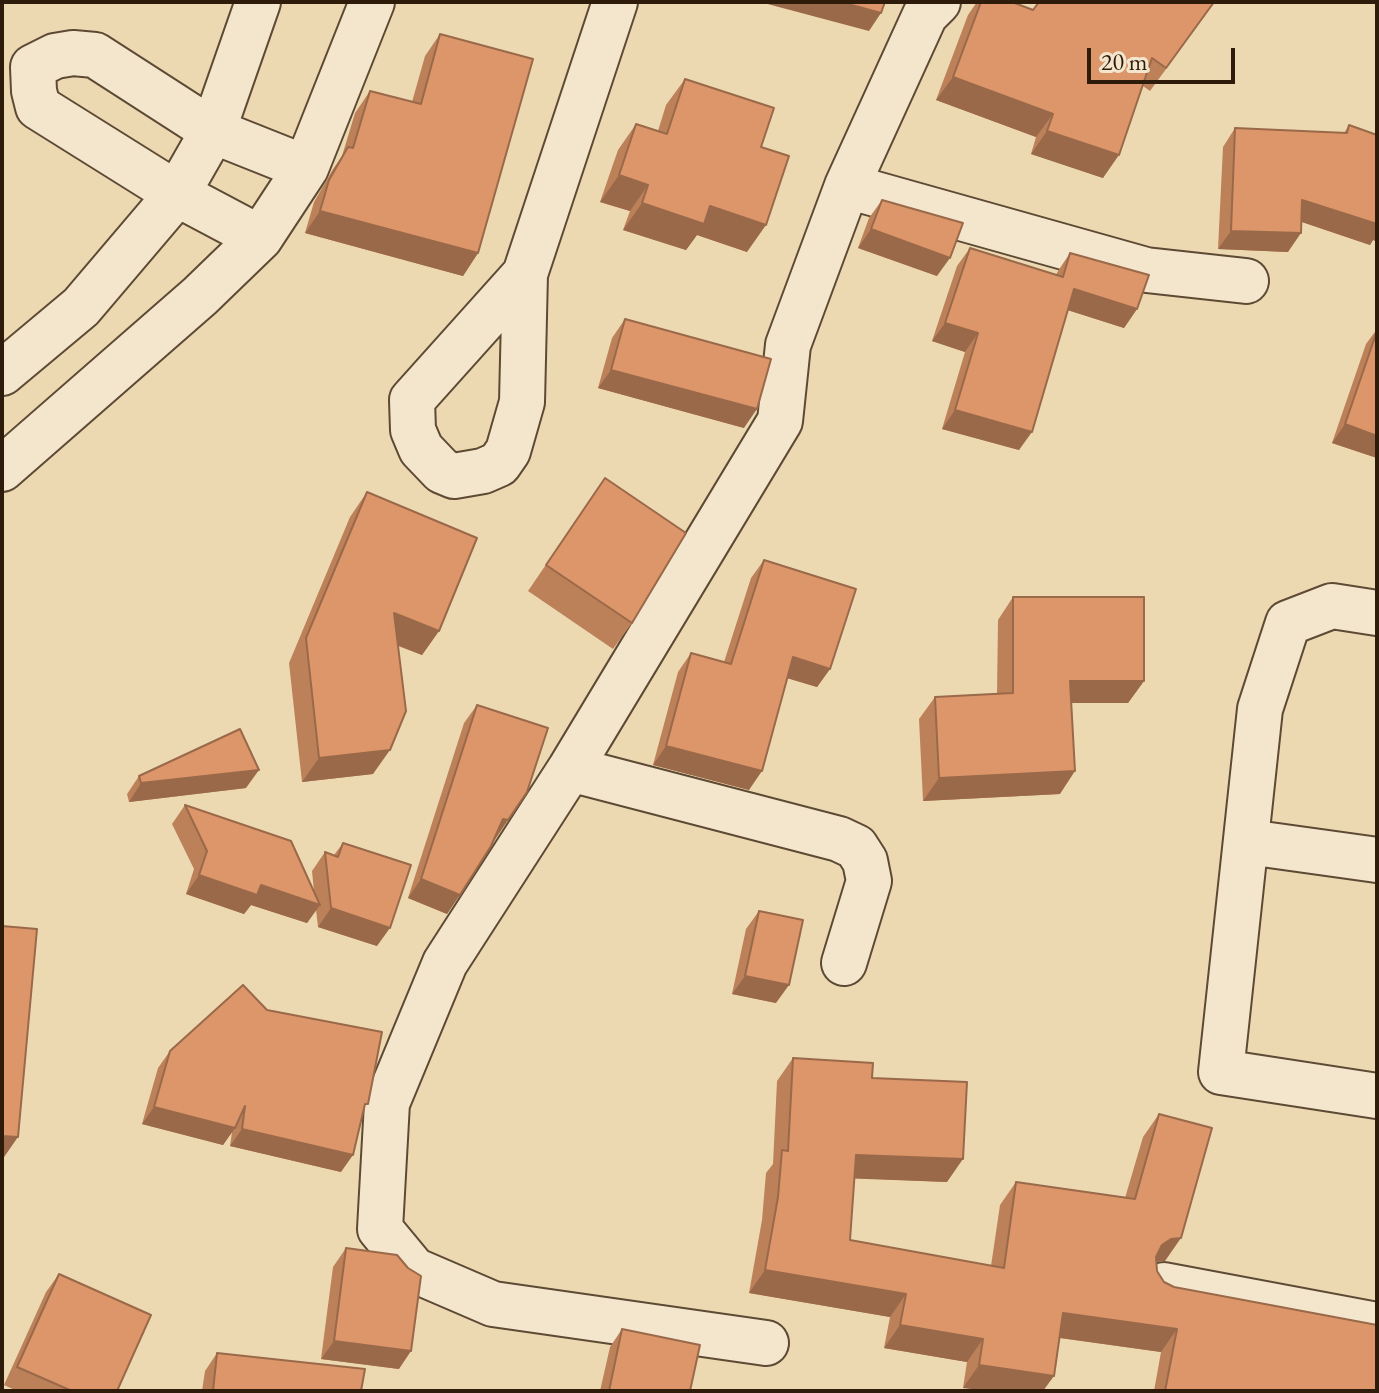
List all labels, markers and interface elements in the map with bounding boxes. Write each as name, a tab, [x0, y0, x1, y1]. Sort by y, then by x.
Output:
scale bar	[1091, 32, 1239, 82]
text: 20 m	[1101, 46, 1148, 77]

